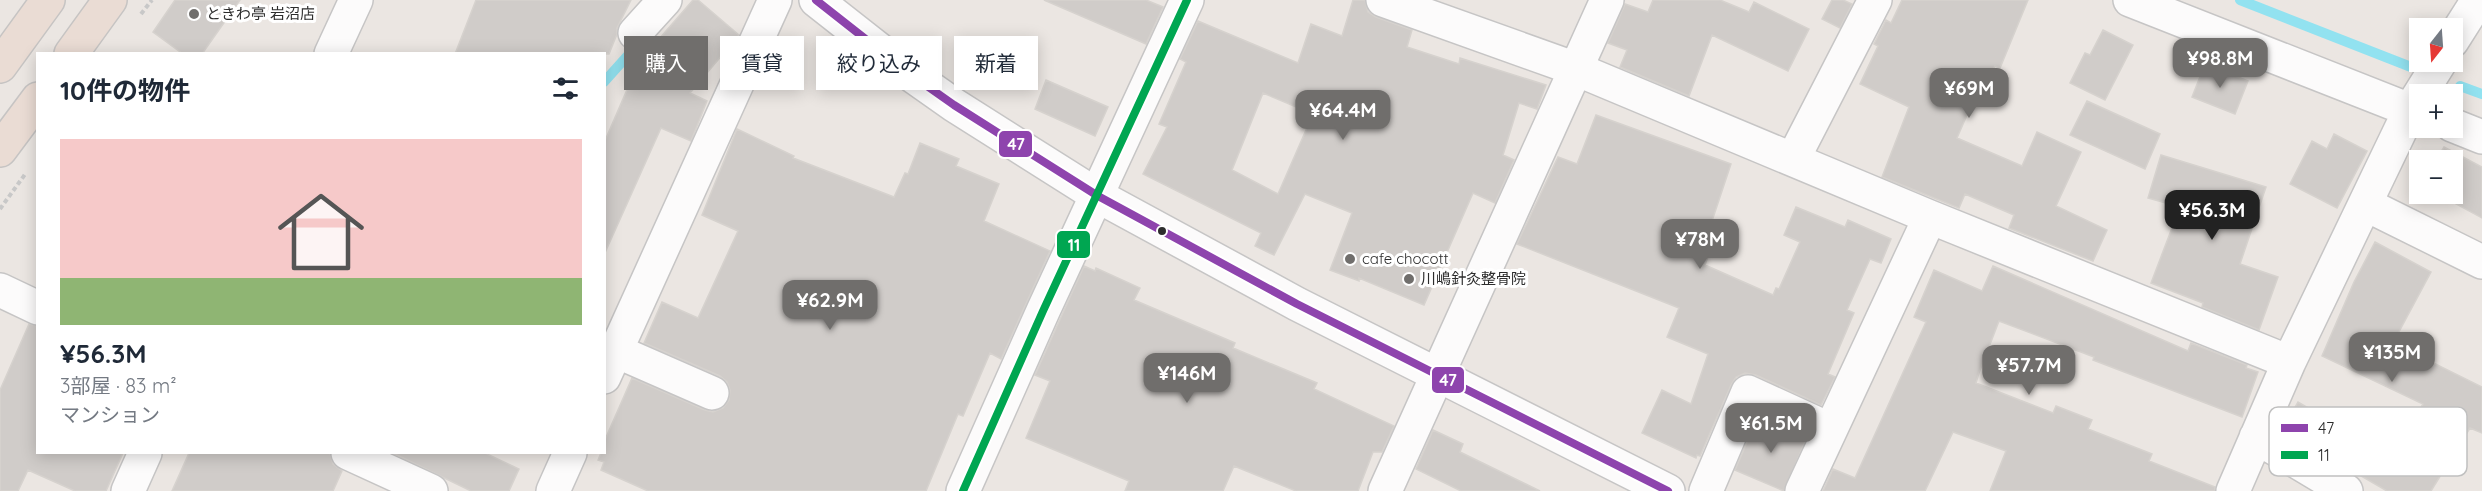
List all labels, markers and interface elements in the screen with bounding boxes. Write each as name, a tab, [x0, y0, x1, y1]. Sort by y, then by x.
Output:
place label: ときわ亭 岩沼店	[206, 4, 315, 23]
marker: ときわ亭 岩沼店	[187, 7, 201, 21]
north arrow	[2409, 18, 2463, 72]
map controls	[2409, 18, 2463, 204]
chip: 購入	[624, 36, 708, 90]
chip: 賃貸	[720, 36, 804, 90]
chip: 絞り込み	[816, 36, 942, 90]
chip: 新着	[954, 36, 1038, 90]
pin: ¥98.8M	[2171, 38, 2269, 89]
text: ¥98.8M	[2187, 45, 2253, 70]
pin: ¥69M	[1933, 68, 2005, 119]
icon: filters	[549, 72, 582, 105]
text: 10件の物件	[60, 74, 190, 107]
text: ¥69M	[1944, 75, 1994, 100]
button: +	[2409, 84, 2463, 138]
pin: ¥64.4M	[1294, 90, 1392, 141]
text: ¥64.4M	[1309, 97, 1377, 122]
line badge: 47	[998, 130, 1033, 158]
text: 47	[1007, 134, 1025, 154]
button: −	[2409, 150, 2463, 204]
icon: home	[267, 178, 375, 286]
pin: ¥56.3M	[2163, 190, 2261, 241]
text: ¥56.3M	[2179, 197, 2245, 222]
pin: ¥78M	[1664, 219, 1736, 270]
unlabelled marker	[1156, 225, 1168, 237]
text: ¥78M	[1675, 226, 1725, 251]
line badge: 11	[1056, 230, 1091, 259]
text: 11	[1068, 235, 1080, 255]
place label: cafe chocott	[1362, 249, 1449, 268]
marker: cafe chocott	[1343, 252, 1357, 266]
place label: 川嶋針灸整骨院	[1421, 269, 1526, 288]
marker: 川嶋針灸整骨院	[1402, 272, 1416, 286]
pin: ¥62.9M	[781, 280, 879, 331]
text: ¥62.9M	[796, 287, 864, 312]
pin: ¥135M	[2350, 332, 2434, 383]
text: ¥56.3M	[60, 337, 147, 370]
text: ¥135M	[2363, 339, 2421, 364]
pin: ¥57.7M	[1980, 345, 2078, 396]
text: ¥57.7M	[1996, 352, 2062, 377]
pin: ¥146M	[1145, 353, 1229, 404]
text: ¥146M	[1158, 360, 1216, 385]
line badge: 47	[1431, 366, 1465, 394]
text: 47	[1439, 370, 1457, 390]
text: 3部屋 · 83 m²	[60, 373, 177, 398]
text: マンション	[60, 402, 160, 427]
pin: ¥61.5M	[1722, 403, 1820, 454]
legend	[2269, 407, 2467, 476]
text: ¥61.5M	[1739, 410, 1803, 435]
text: 47	[2318, 418, 2334, 438]
text: 11	[2318, 445, 2330, 465]

